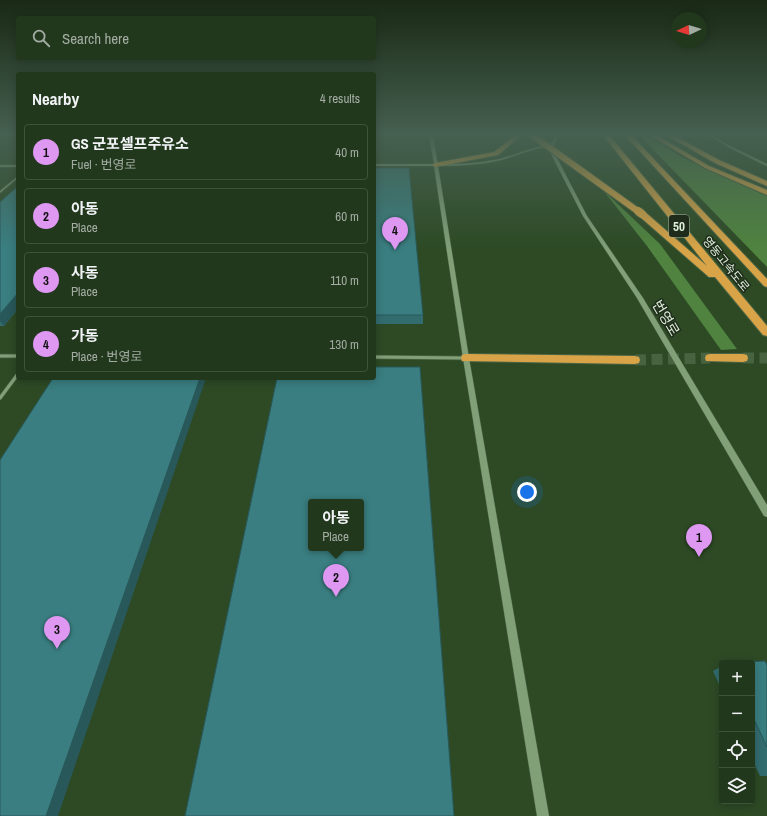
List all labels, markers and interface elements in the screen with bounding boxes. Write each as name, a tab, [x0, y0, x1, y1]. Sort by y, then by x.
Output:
north arrow	[671, 12, 707, 48]
search box	[16, 16, 376, 60]
icon: search	[30, 27, 52, 49]
text: Search here	[62, 28, 129, 49]
text: Nearby	[32, 87, 79, 110]
text: 4 results	[320, 90, 360, 107]
text: GS 군포셀프주유소	[71, 133, 189, 154]
text: 1	[43, 144, 49, 161]
text: 40 m	[335, 144, 359, 161]
text: Fuel · 번영로	[71, 156, 137, 173]
text: 아동	[71, 198, 99, 219]
text: 2	[43, 208, 49, 225]
text: 60 m	[335, 208, 359, 225]
road number: 50	[669, 215, 689, 237]
pin: 4	[382, 217, 408, 250]
text: Place	[71, 219, 98, 236]
street label: 영동고속도로	[699, 233, 753, 295]
text: 사동	[71, 262, 99, 283]
text: 3	[43, 272, 49, 289]
text: 110 m	[330, 272, 359, 289]
text: Place	[71, 283, 98, 300]
street label: 번영로	[648, 297, 684, 339]
text: 가동	[71, 325, 99, 346]
text: 4	[43, 336, 49, 353]
text: 130 m	[329, 336, 359, 353]
text: Place · 번영로	[71, 348, 142, 365]
your location	[517, 482, 537, 502]
popup	[308, 499, 364, 551]
text: 아동	[322, 507, 350, 528]
pin: 1	[686, 524, 712, 557]
text: Place	[322, 528, 349, 545]
pin: 2	[323, 564, 349, 597]
pin: 3	[44, 616, 70, 649]
map controls	[719, 660, 755, 804]
button: +	[719, 660, 755, 696]
button: −	[719, 696, 755, 732]
button: locate	[719, 732, 755, 768]
button: layers	[719, 768, 755, 804]

